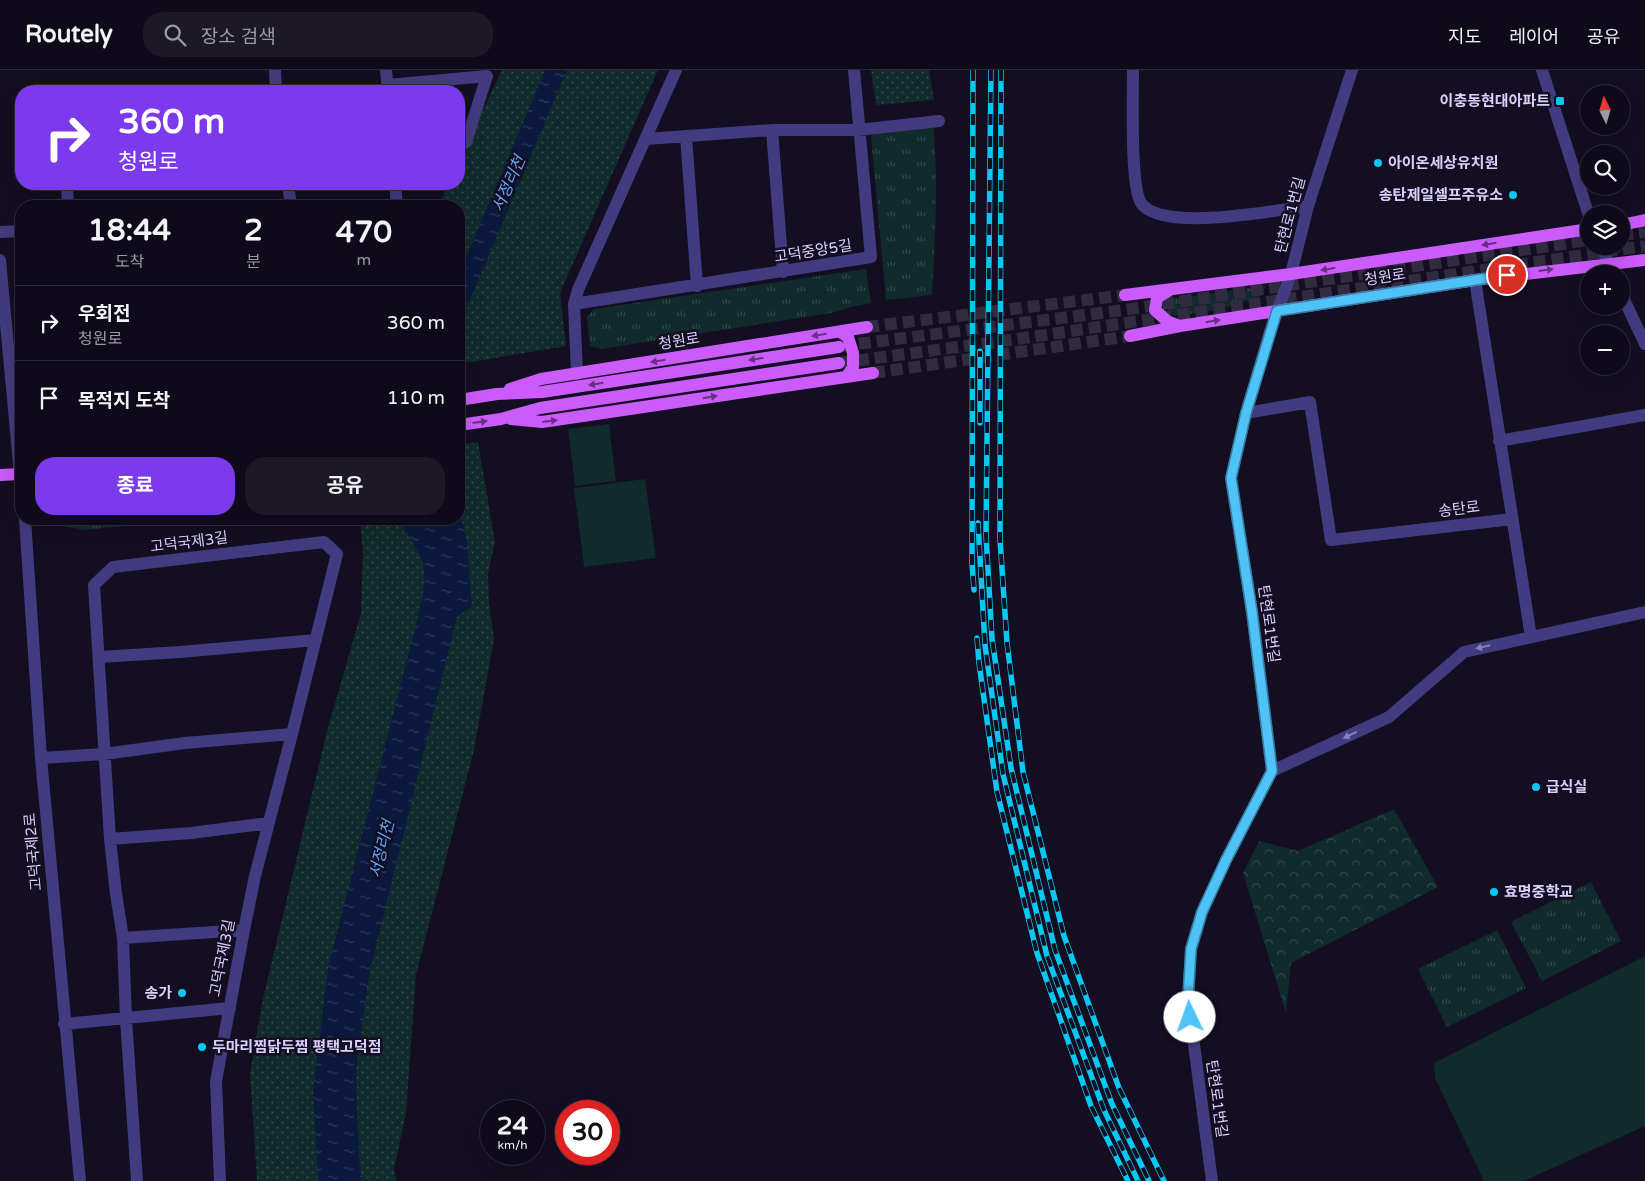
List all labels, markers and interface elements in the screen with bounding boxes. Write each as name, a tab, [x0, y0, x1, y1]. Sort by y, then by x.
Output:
search box	[143, 12, 493, 57]
text: Routely	[25, 20, 113, 49]
icon: search	[161, 21, 189, 49]
text: 장소 검색	[201, 26, 276, 48]
text: 지도	[1448, 26, 1481, 48]
text: 레이어	[1509, 26, 1559, 48]
text: 공유	[1587, 26, 1620, 48]
north arrow	[1580, 85, 1630, 135]
map controls	[1580, 85, 1630, 375]
place label: 이충동현대아파트	[1440, 92, 1550, 110]
marker: 이충동현대아파트	[1554, 95, 1566, 107]
text: 360 m	[118, 101, 225, 143]
icon: right	[35, 105, 100, 170]
button: search	[1580, 145, 1630, 195]
text: 청원로	[118, 149, 179, 175]
water label: 서정리천	[488, 151, 531, 215]
place label: 아이온세상유치원	[1388, 154, 1498, 172]
marker: 아이온세상유치원	[1372, 157, 1384, 169]
street label: 탄현로1번길	[1271, 175, 1309, 255]
place label: 송탄제일셀프주유소	[1379, 186, 1503, 204]
marker: 송탄제일셀프주유소	[1507, 189, 1519, 201]
button: layers	[1580, 205, 1630, 255]
text: 18:44	[88, 212, 171, 249]
text: 2	[244, 212, 263, 249]
text: 470	[336, 214, 392, 251]
street label: 고덕중앙5길	[773, 236, 853, 266]
one-way arrow	[1480, 240, 1496, 248]
text: m	[357, 250, 371, 270]
text: 도착	[115, 252, 144, 272]
text: 분	[246, 252, 261, 272]
pin	[1486, 254, 1528, 296]
icon: arrive	[1493, 261, 1521, 289]
one-way arrow	[1320, 265, 1336, 273]
street label: 청원로	[1363, 265, 1407, 289]
button: +	[1580, 265, 1630, 315]
one-way arrow	[1539, 266, 1555, 274]
text: 우회전	[78, 303, 130, 325]
icon: right	[35, 309, 63, 337]
text: 360 m	[387, 312, 445, 334]
one-way arrow	[1205, 317, 1221, 325]
button: −	[1580, 325, 1630, 375]
text: 청원로	[78, 329, 122, 349]
street label: 청원로	[657, 329, 701, 353]
one-way arrow	[811, 332, 827, 340]
one-way arrow	[748, 356, 764, 364]
one-way arrow	[650, 357, 666, 365]
one-way arrow	[587, 380, 603, 388]
icon: arrive	[35, 384, 63, 412]
text: 110 m	[387, 387, 445, 409]
text: 목적지 도착	[78, 390, 170, 412]
one-way arrow	[703, 392, 719, 400]
one-way arrow	[472, 417, 488, 425]
one-way arrow	[542, 417, 558, 425]
button: 종료	[35, 457, 235, 515]
button: 공유	[245, 457, 445, 515]
street label: 송탄로	[1437, 498, 1481, 520]
street label: 고덕국제3길	[149, 528, 229, 556]
street label: 탄현로1번길	[1255, 584, 1283, 664]
one-way arrow	[1476, 643, 1491, 651]
one-way arrow	[1343, 732, 1357, 740]
place label: 급식실	[1546, 778, 1587, 796]
marker: 급식실	[1530, 781, 1542, 793]
street label: 고덕국제2로	[21, 812, 45, 892]
water label: 서정리천	[365, 816, 399, 880]
place label: 효명중학교	[1504, 883, 1573, 901]
marker: 효명중학교	[1488, 886, 1500, 898]
street label: 고덕국제3길	[206, 918, 238, 998]
place label: 송가	[144, 984, 172, 1002]
marker: 송가	[176, 987, 188, 999]
position arrow	[1163, 990, 1215, 1042]
place label: 두마리찜닭두찜 평택고덕점	[212, 1038, 382, 1056]
marker: 두마리찜닭두찜 평택고덕점	[196, 1041, 208, 1053]
street label: 탄현로1번길	[1203, 1059, 1231, 1139]
speed limit sign: 30	[555, 1100, 620, 1165]
text: 24	[497, 1111, 528, 1141]
text: km/h	[497, 1138, 528, 1152]

